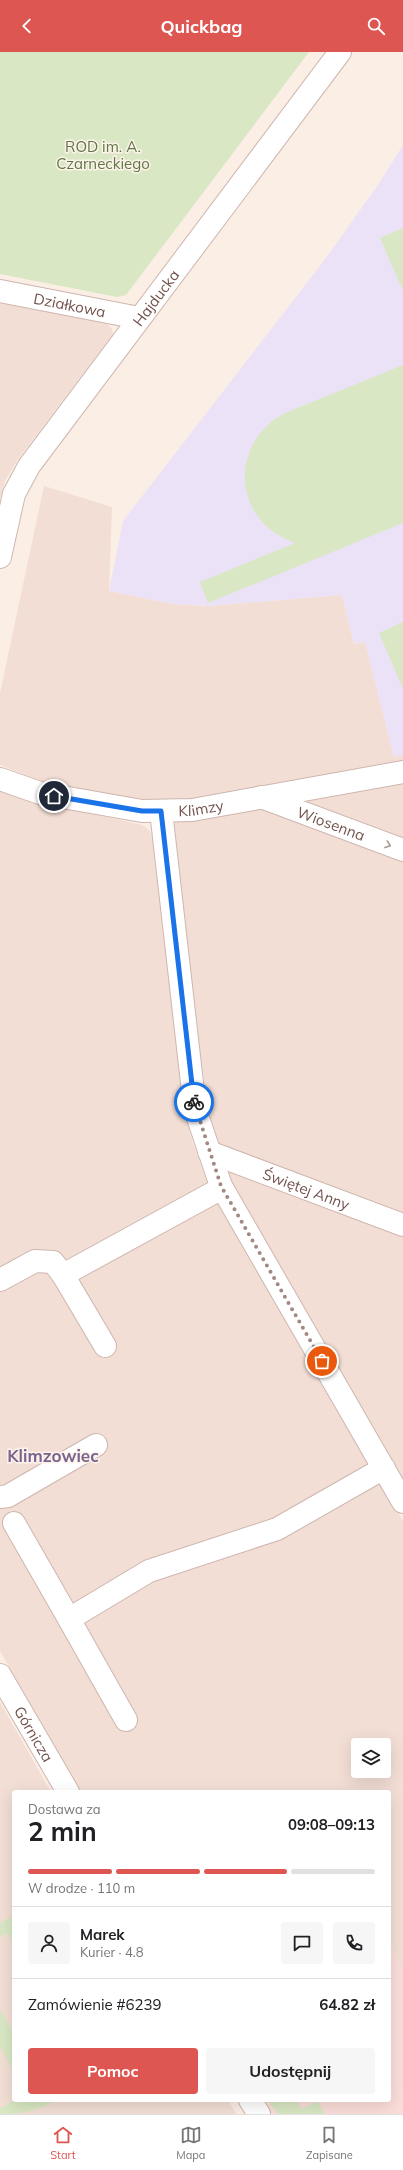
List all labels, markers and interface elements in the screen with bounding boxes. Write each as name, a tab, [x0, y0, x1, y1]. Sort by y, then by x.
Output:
icon: back	[16, 15, 38, 37]
text: Quickbag	[160, 15, 243, 38]
icon: search	[365, 15, 387, 37]
park label: ROD im. A. Czarneckiego	[56, 137, 150, 173]
street label: Hajducka	[128, 265, 183, 330]
street label: Działkowa	[32, 288, 107, 321]
pin	[37, 779, 71, 813]
icon: home	[43, 785, 65, 807]
street label: Klimzy	[178, 795, 225, 820]
street label: Wiosenna	[295, 802, 368, 845]
one-way arrow	[385, 840, 392, 848]
courier	[174, 1082, 214, 1122]
icon: bike	[183, 1091, 205, 1113]
street label: Świętej Anny	[260, 1164, 352, 1214]
pin	[305, 1344, 339, 1378]
icon: bag	[311, 1350, 333, 1372]
district label: Klimzowiec	[7, 1445, 99, 1466]
street label: Górnicza	[10, 1702, 58, 1765]
map controls	[351, 1738, 391, 1778]
button: layers	[351, 1738, 391, 1778]
text: Dostawa za	[28, 1801, 101, 1817]
text: 2 min	[28, 1815, 97, 1848]
text: 09:08–09:13	[288, 1815, 375, 1834]
text: W drodze · 110 m	[28, 1880, 135, 1896]
button: person	[28, 1922, 70, 1964]
button: chat	[281, 1922, 323, 1964]
button: phone	[333, 1922, 375, 1964]
text: Marek	[80, 1925, 125, 1944]
text: Kurier · 4.8	[80, 1944, 144, 1960]
text: Zamówienie #6239	[28, 1995, 162, 2014]
text: 64.82 zł	[319, 1995, 375, 2014]
button: Pomoc	[28, 2048, 198, 2094]
button: Udostępnij	[206, 2048, 375, 2094]
tab: Start	[50, 2124, 76, 2162]
tab: Mapa	[176, 2124, 205, 2162]
tab: Zapisane	[306, 2124, 353, 2162]

